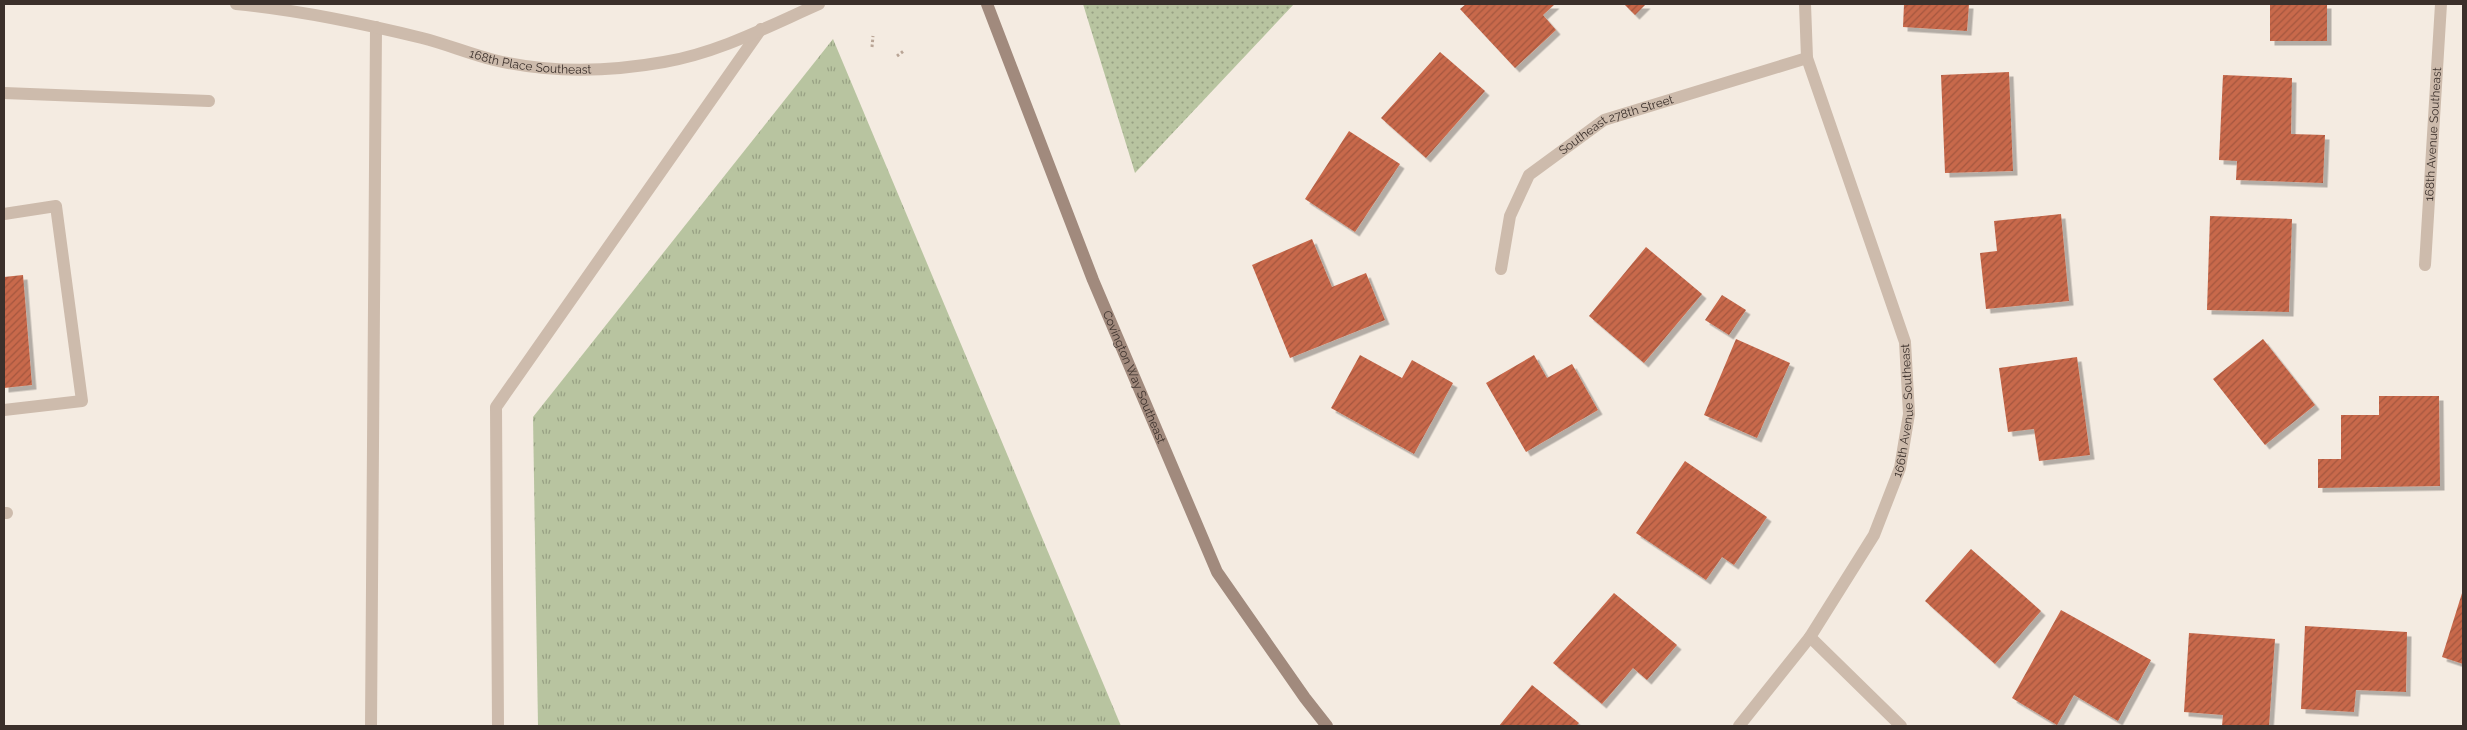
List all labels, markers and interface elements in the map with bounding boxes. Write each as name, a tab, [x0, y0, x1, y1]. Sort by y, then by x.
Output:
street label: 168th Place Southeast	[468, 46, 592, 77]
street label: 168th Avenue Southeast	[2422, 67, 2444, 202]
street label: Southeast 278th Street	[1556, 92, 1675, 158]
street label: Covington Way Southeast	[1100, 308, 1169, 445]
street label: 166th Avenue Southeast	[1890, 343, 1916, 479]

